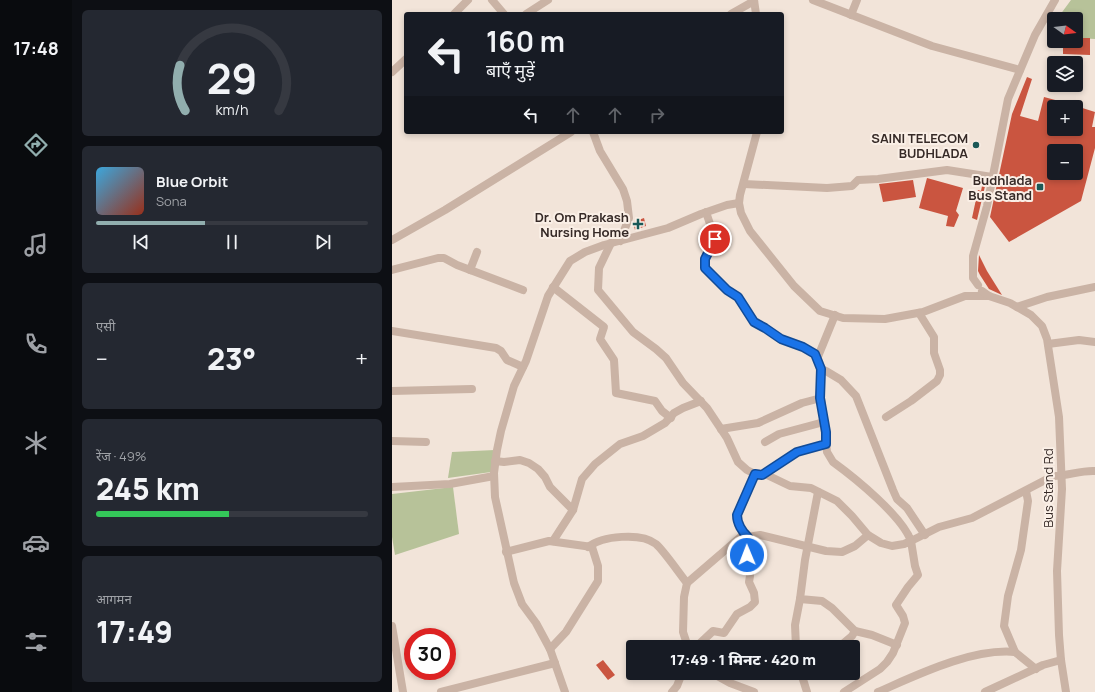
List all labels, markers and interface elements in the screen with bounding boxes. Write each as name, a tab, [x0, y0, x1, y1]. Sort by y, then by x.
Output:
north arrow	[1047, 12, 1083, 48]
map controls	[1047, 12, 1083, 180]
text: 160 m	[486, 22, 565, 60]
icon: left	[420, 28, 472, 80]
text: 17:48	[13, 36, 59, 60]
text: 29	[207, 50, 257, 106]
button: layers	[1047, 56, 1083, 92]
text: बाएँ मुड़ें	[486, 58, 535, 82]
text: km/h	[215, 100, 249, 119]
button: +	[1047, 100, 1083, 136]
icon: left	[520, 104, 542, 126]
icon: ahead	[562, 104, 584, 126]
icon: ahead	[604, 104, 626, 126]
icon: right	[646, 104, 668, 126]
place label: SAINI TELECOM BUDHLADA	[871, 129, 968, 162]
icon: directions	[22, 131, 50, 159]
marker: SAINI TELECOM BUDHLADA	[971, 140, 981, 150]
button: −	[1047, 144, 1083, 180]
text: Blue Orbit	[156, 171, 228, 192]
place label: Budhlada Bus Stand	[968, 171, 1032, 204]
marker: Budhlada Bus Stand	[1035, 182, 1045, 192]
text: Sona	[156, 192, 187, 210]
place label: Dr. Om Prakash Nursing Home	[535, 208, 629, 241]
marker: Dr. Om Prakash Nursing Home	[632, 218, 644, 230]
pin	[698, 222, 732, 256]
icon: arrive	[704, 228, 726, 250]
icon: music	[22, 231, 50, 259]
icon: previous	[130, 231, 152, 253]
icon: pause	[221, 231, 243, 253]
icon: next	[312, 231, 334, 253]
text: एसी	[96, 317, 115, 335]
icon: phone	[22, 330, 50, 358]
text: 23°	[207, 338, 256, 379]
text: −	[96, 344, 108, 374]
text: +	[355, 344, 368, 374]
icon: climate	[22, 429, 50, 457]
text: रेंज · 49%	[96, 447, 146, 465]
street label: Bus Stand Rd	[1039, 448, 1057, 528]
text: 245 km	[96, 468, 200, 509]
icon: car	[22, 529, 50, 557]
position arrow	[726, 534, 768, 576]
text: आगमन	[96, 590, 132, 608]
text: 17:49	[96, 611, 173, 652]
icon: filters	[22, 628, 50, 656]
speed limit sign: 30	[404, 628, 456, 680]
text: 17:49 · 1 मिनट · 420 m	[670, 649, 816, 670]

